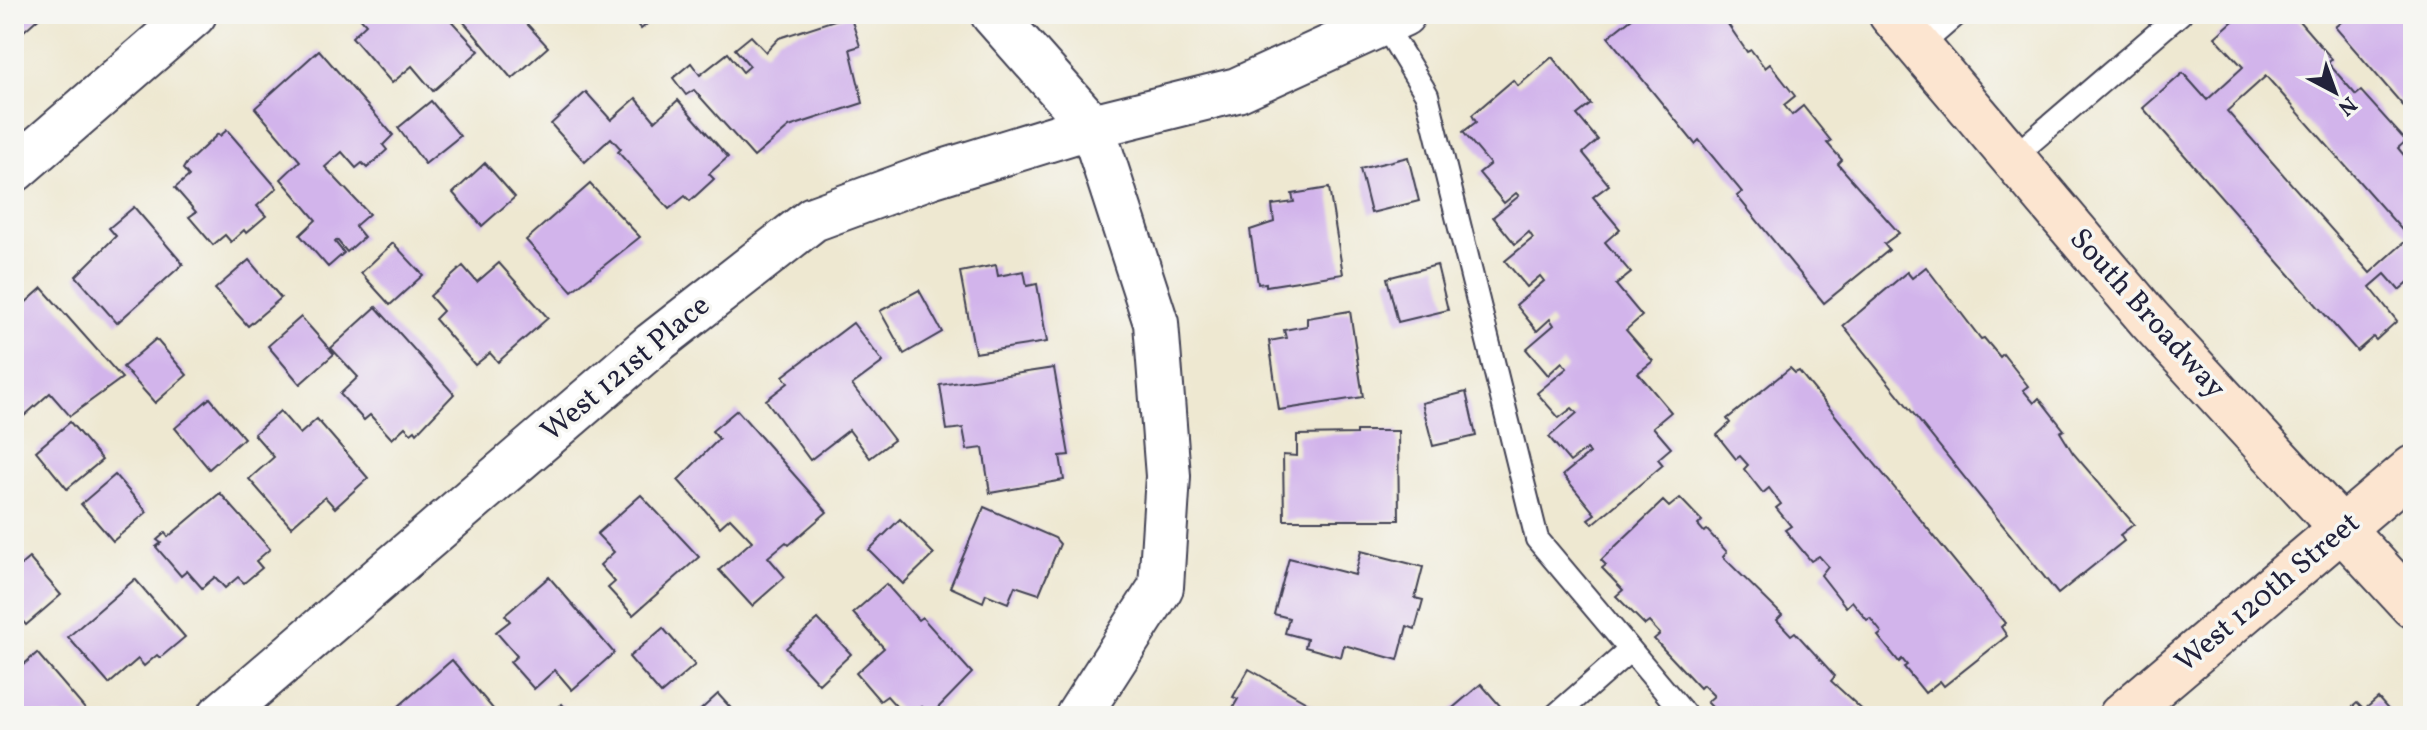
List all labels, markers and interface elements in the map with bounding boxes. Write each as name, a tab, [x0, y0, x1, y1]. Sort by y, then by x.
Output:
north arrow	[2295, 52, 2375, 132]
text: N	[2330, 88, 2363, 122]
street label: South Broadway	[2059, 220, 2235, 408]
street label: West 121st Place	[532, 286, 720, 452]
street label: West 120th Street	[2166, 503, 2370, 683]

